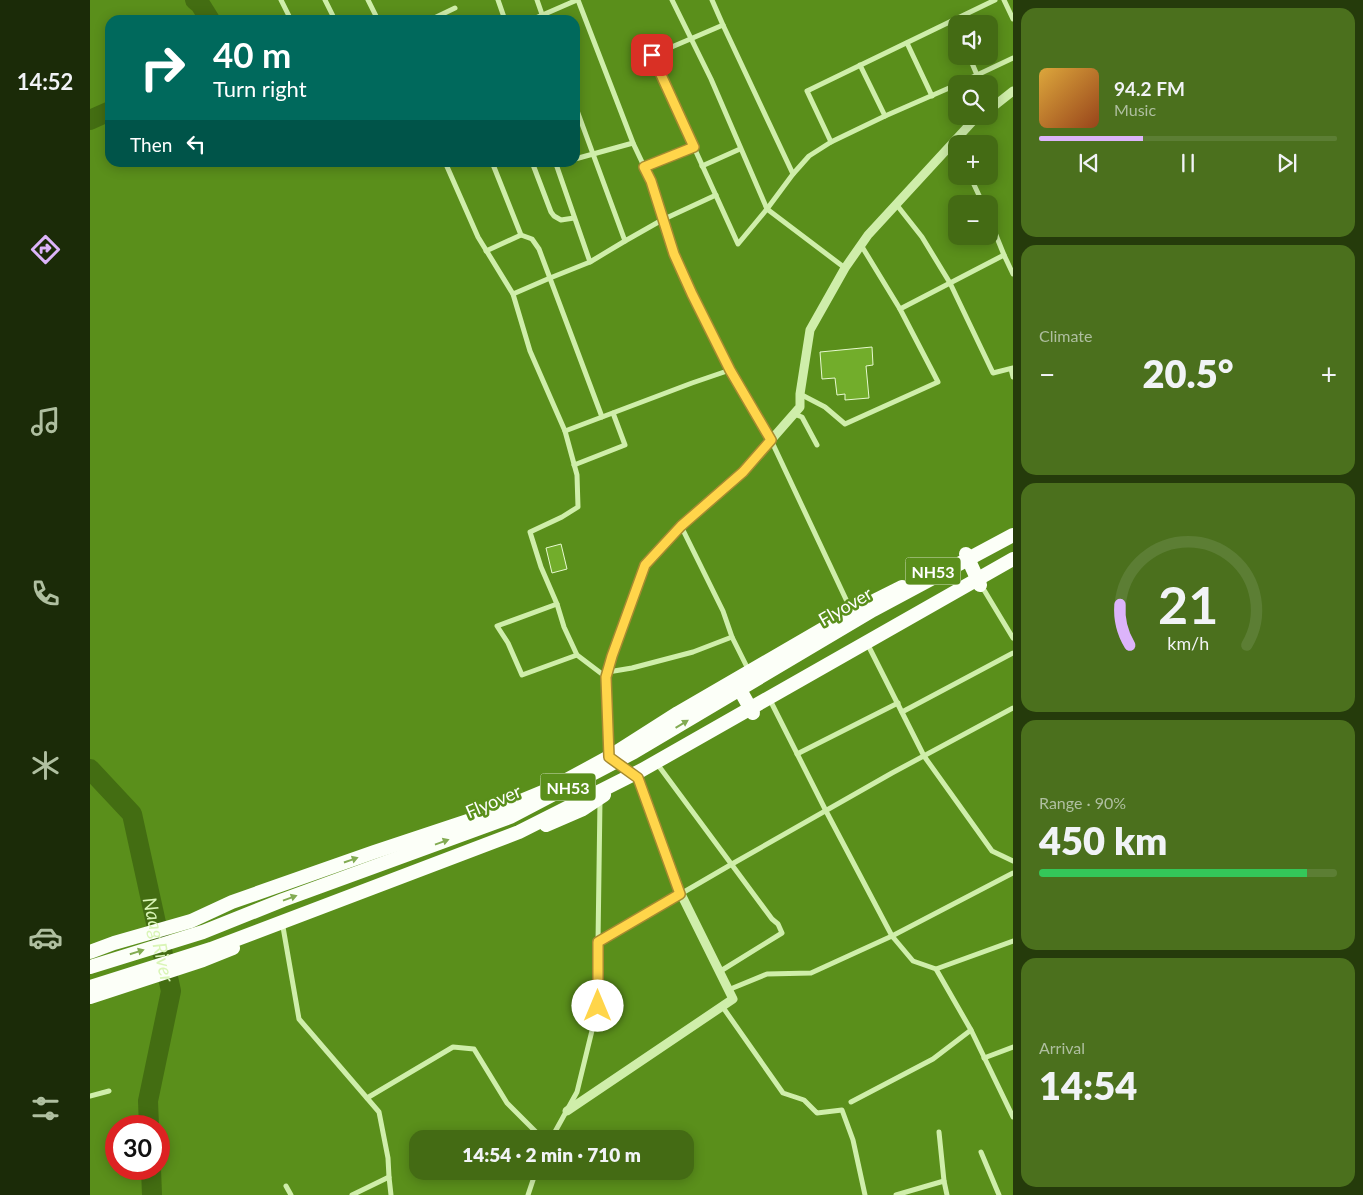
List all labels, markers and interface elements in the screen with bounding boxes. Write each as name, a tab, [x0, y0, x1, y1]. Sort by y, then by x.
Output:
map controls	[948, 15, 998, 245]
button: sound	[948, 15, 998, 65]
text: 40 m	[213, 33, 291, 75]
pin	[631, 34, 673, 76]
icon: right	[130, 35, 195, 100]
icon: arrive	[638, 41, 666, 69]
text: 14:52	[17, 68, 73, 95]
text: Turn right	[213, 75, 307, 102]
button: search	[948, 75, 998, 125]
text: 94.2 FM	[1114, 77, 1185, 100]
text: Music	[1114, 100, 1156, 119]
icon: left	[182, 130, 210, 158]
text: Then	[130, 133, 172, 156]
button: +	[948, 135, 998, 185]
icon: previous	[1075, 149, 1103, 177]
icon: pause	[1174, 149, 1202, 177]
icon: next	[1273, 149, 1301, 177]
button: −	[948, 195, 998, 245]
icon: directions	[28, 232, 63, 267]
text: Climate	[1039, 326, 1092, 345]
text: 20.5°	[1142, 350, 1234, 396]
text: −	[1039, 357, 1055, 391]
text: +	[1321, 357, 1337, 391]
icon: music	[28, 404, 63, 439]
road number: NH53	[906, 558, 960, 584]
text: 21	[1158, 573, 1218, 635]
icon: phone	[28, 576, 63, 611]
street label: Flyover	[814, 582, 876, 630]
text: km/h	[1167, 632, 1209, 654]
one-way arrow	[675, 719, 688, 728]
icon: climate	[28, 748, 63, 783]
road number: NH53	[540, 774, 596, 800]
street label: Flyover	[462, 779, 525, 823]
text: Range · 90%	[1039, 793, 1126, 812]
text: 450 km	[1039, 817, 1167, 863]
one-way arrow	[435, 838, 450, 846]
one-way arrow	[344, 856, 359, 864]
one-way arrow	[282, 894, 297, 901]
water label: Naag River	[139, 895, 180, 984]
icon: car	[28, 920, 63, 955]
one-way arrow	[129, 948, 144, 956]
position arrow	[571, 979, 623, 1031]
text: Arrival	[1039, 1038, 1085, 1057]
text: 14:54	[1039, 1062, 1137, 1108]
icon: filters	[28, 1091, 63, 1126]
speed limit sign: 30	[105, 1115, 170, 1180]
text: 14:54 · 2 min · 710 m	[462, 1143, 641, 1166]

